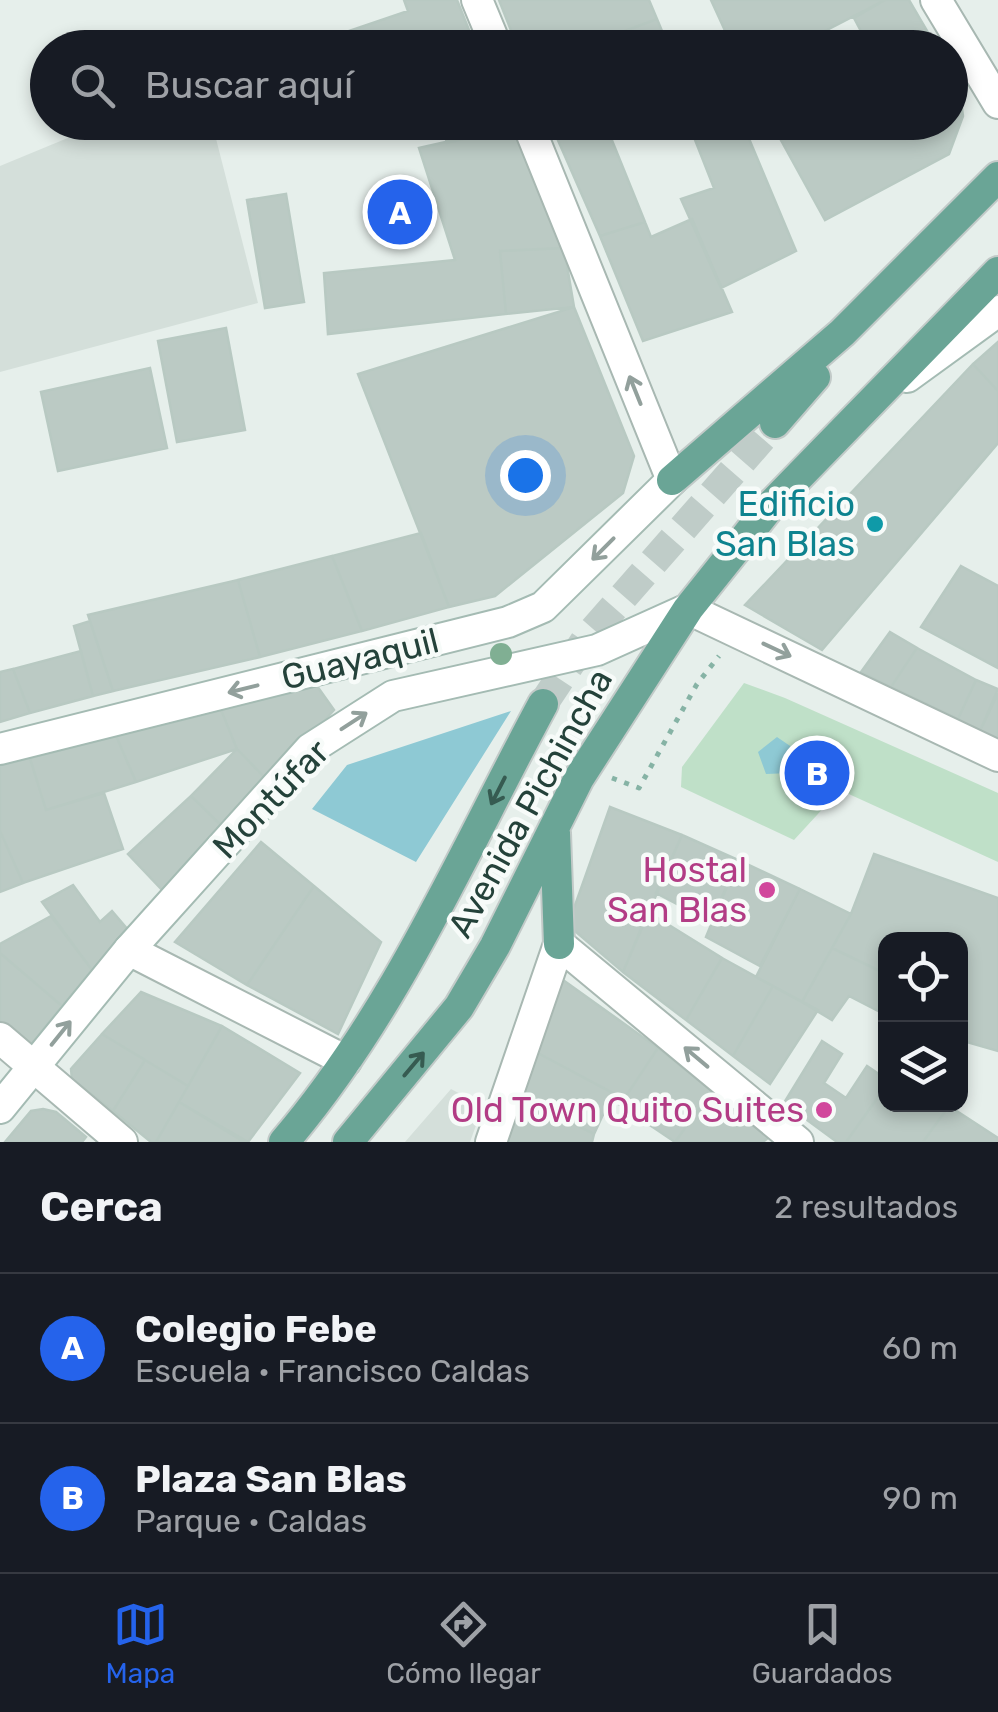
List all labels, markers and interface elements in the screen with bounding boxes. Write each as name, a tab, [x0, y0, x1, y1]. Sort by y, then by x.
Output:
search box	[30, 30, 968, 140]
icon: search	[65, 58, 120, 113]
text: Buscar aquí	[145, 62, 353, 108]
pin: A	[368, 174, 432, 250]
one-way arrow	[625, 375, 643, 405]
your location	[500, 450, 551, 501]
place label: Edificio San Blas	[715, 483, 855, 565]
marker: Edificio San Blas	[864, 513, 886, 535]
one-way arrow	[591, 537, 615, 561]
street label: Guayaquil	[277, 619, 443, 699]
one-way arrow	[761, 642, 791, 661]
street label: Avenida Pichincha	[439, 661, 621, 945]
one-way arrow	[228, 681, 260, 699]
one-way arrow	[340, 710, 368, 731]
street label: Montúfar	[204, 731, 338, 867]
pin: B	[784, 736, 850, 810]
one-way arrow	[488, 775, 507, 805]
place label: Hostal San Blas	[607, 849, 747, 931]
marker: Hostal San Blas	[756, 879, 778, 901]
map controls	[878, 932, 968, 1112]
button: locate	[878, 932, 968, 1022]
one-way arrow	[50, 1020, 72, 1046]
button: layers	[878, 1022, 968, 1112]
one-way arrow	[684, 1047, 710, 1069]
one-way arrow	[403, 1052, 425, 1078]
place label: Old Town Quito Suites	[451, 1089, 804, 1131]
marker: Old Town Quito Suites	[813, 1099, 835, 1121]
text: Cerca	[40, 1182, 163, 1232]
text: 2 resultados	[774, 1188, 958, 1226]
text: Colegio Febe	[135, 1306, 377, 1352]
text: A	[61, 1329, 84, 1367]
text: 60 m	[882, 1329, 958, 1367]
text: Escuela · Francisco Caldas	[135, 1352, 530, 1390]
text: Plaza San Blas	[135, 1456, 407, 1502]
text: B	[61, 1479, 84, 1517]
text: 90 m	[882, 1479, 958, 1517]
text: Parque · Caldas	[135, 1502, 367, 1540]
tab: Mapa	[105, 1597, 175, 1690]
tab: Cómo llegar	[386, 1597, 541, 1690]
tab: Guardados	[752, 1597, 893, 1690]

